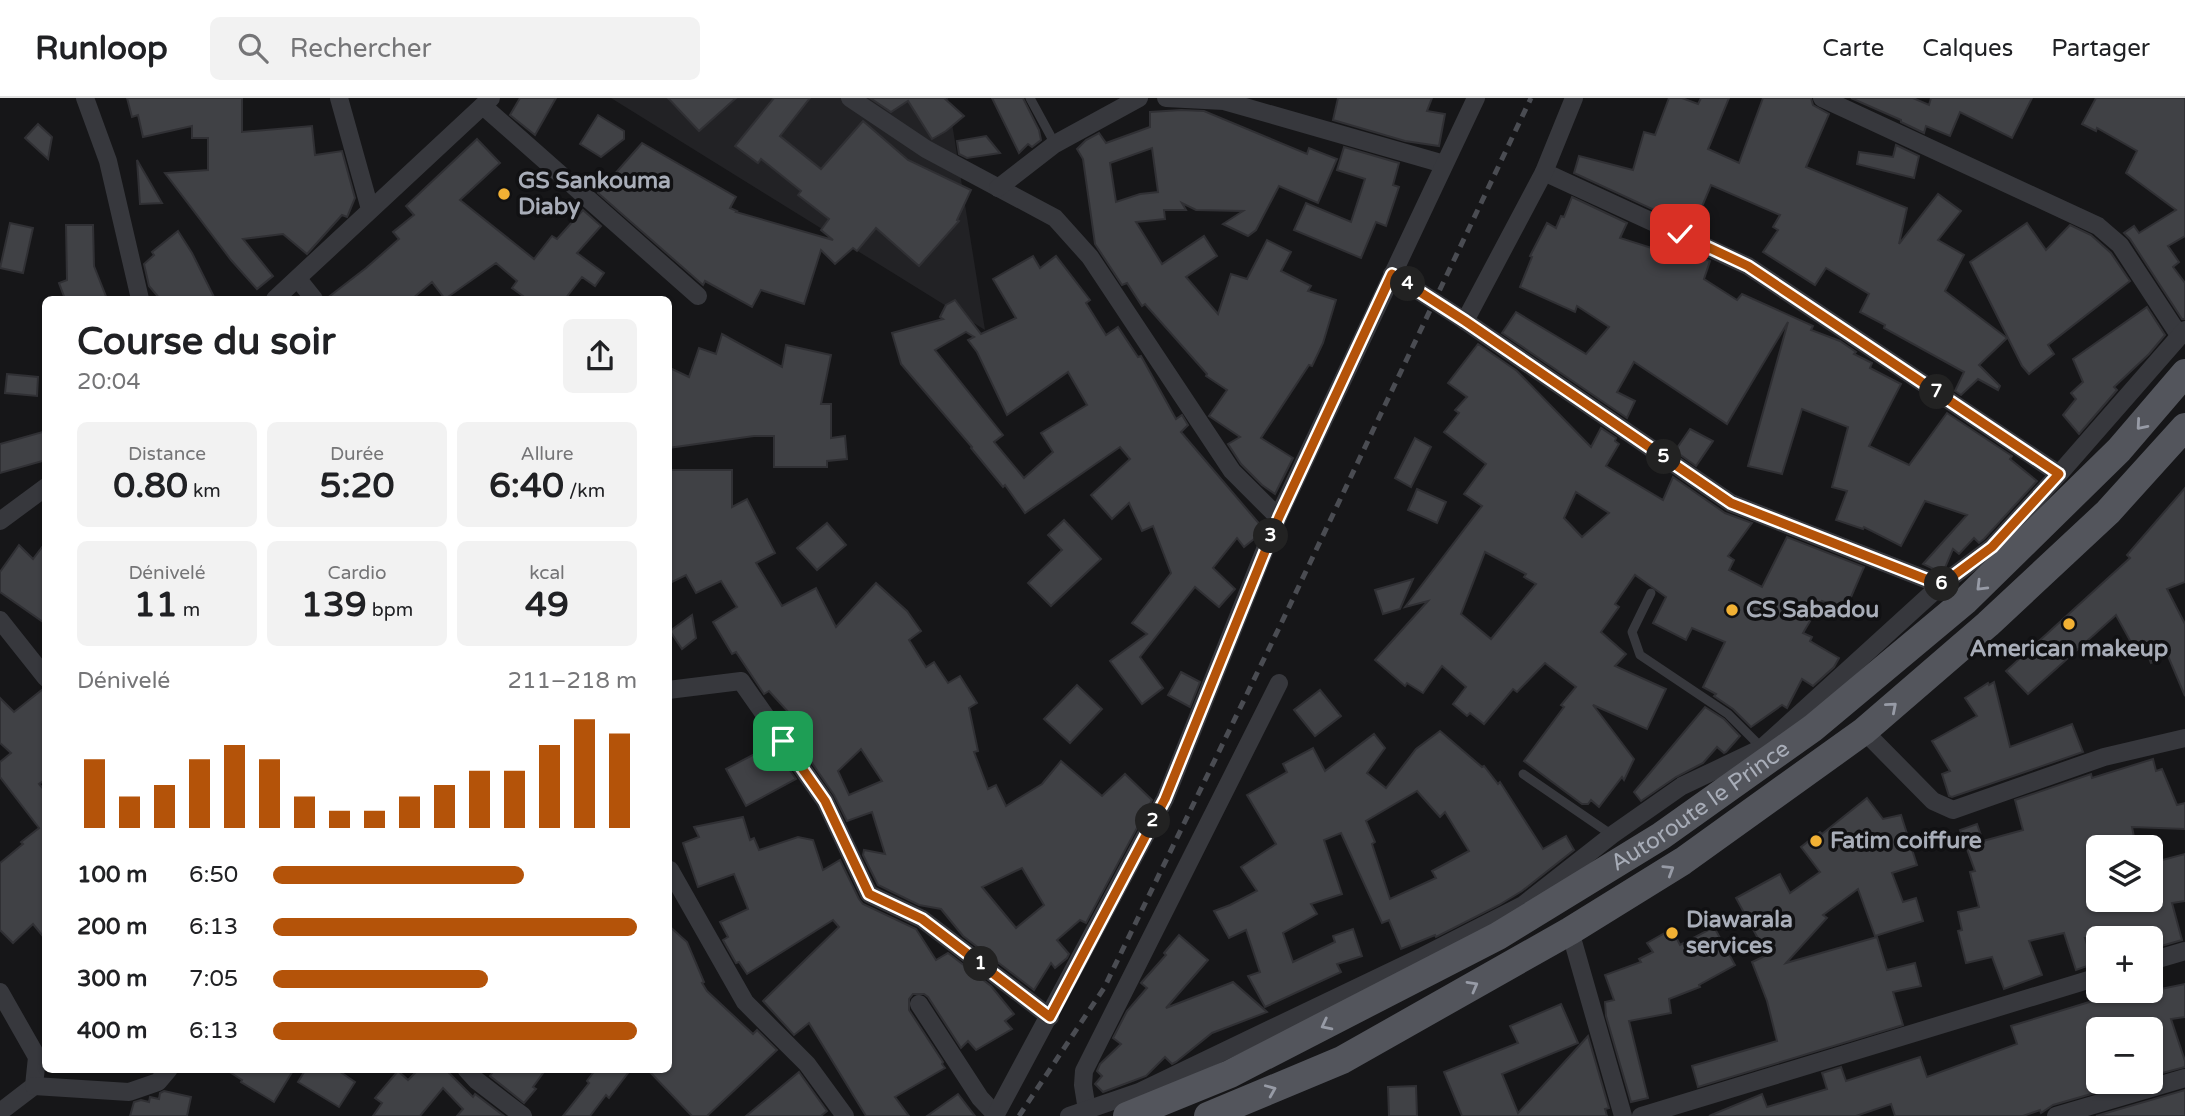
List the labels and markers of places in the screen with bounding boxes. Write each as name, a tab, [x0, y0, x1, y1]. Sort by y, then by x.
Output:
place label: GS Sankouma Diaby	[518, 167, 671, 221]
marker: GS Sankouma Diaby	[496, 186, 512, 202]
pin	[1650, 204, 1710, 264]
pin: 4	[1390, 266, 1426, 302]
pin: 7	[1920, 374, 1954, 410]
pin: 5	[1646, 440, 1682, 474]
pin: 3	[1254, 518, 1288, 554]
pin: 6	[1924, 566, 1960, 602]
place label: CS Sabadou	[1746, 596, 1879, 624]
marker: CS Sabadou	[1724, 602, 1740, 618]
marker: American makeup	[2061, 616, 2077, 632]
place label: American makeup	[1970, 635, 2168, 663]
pin	[753, 711, 813, 771]
pin: 2	[1136, 804, 1170, 838]
place label: Fatim coiffure	[1830, 827, 1982, 855]
marker: Fatim coiffure	[1808, 833, 1824, 849]
place label: Diawarala services	[1686, 906, 1793, 960]
marker: Diawarala services	[1664, 925, 1680, 941]
pin: 1	[964, 946, 998, 982]

